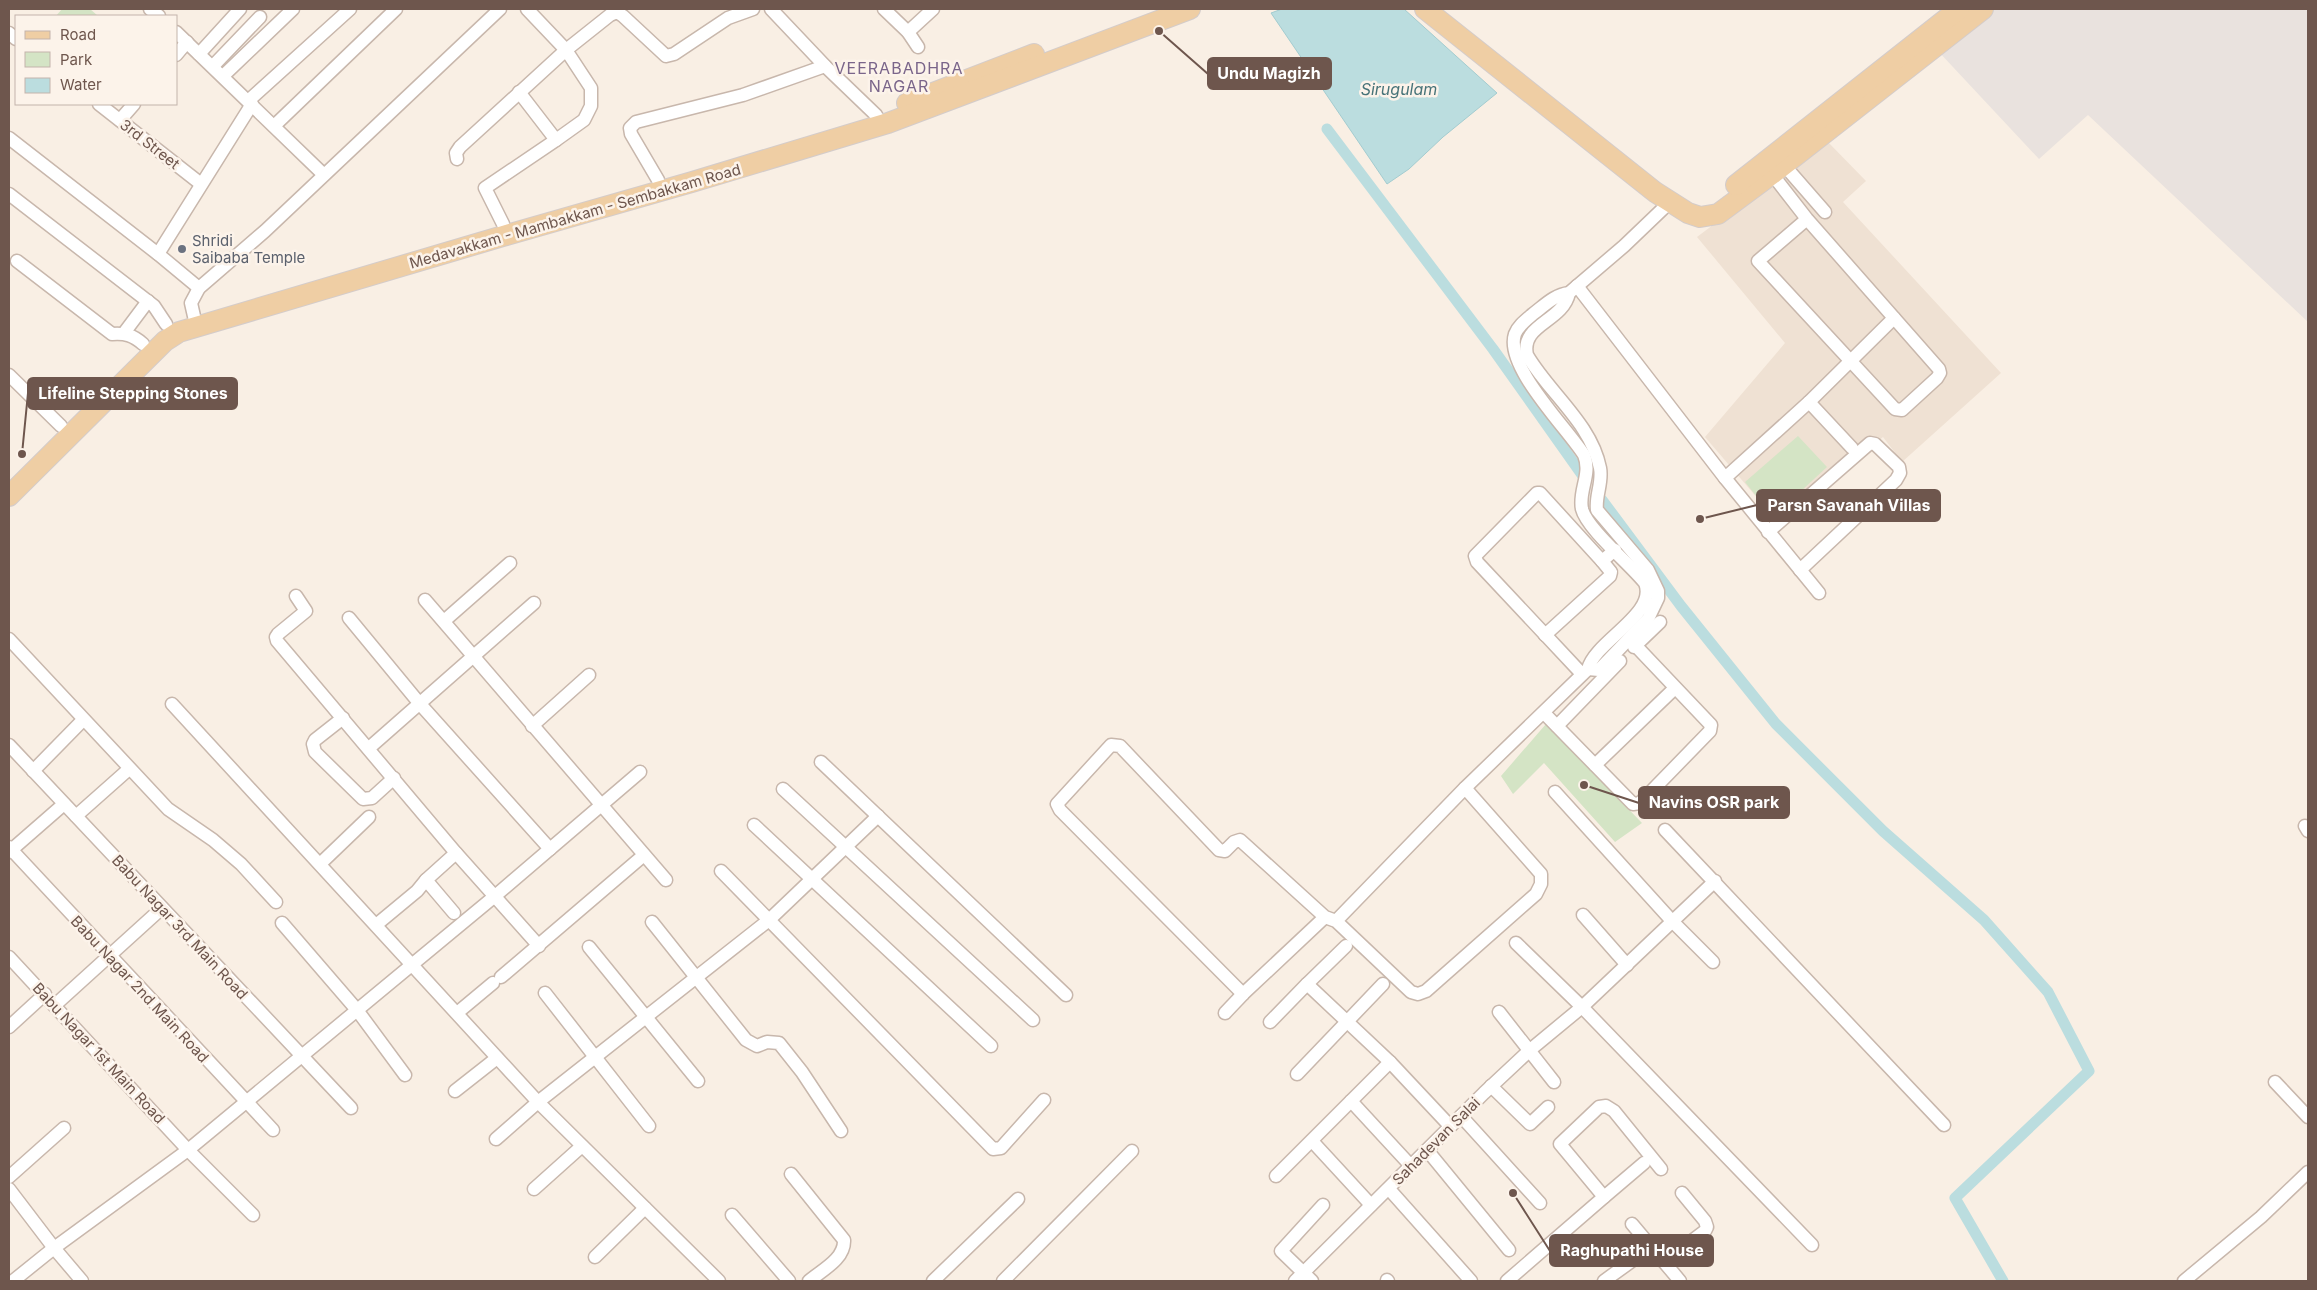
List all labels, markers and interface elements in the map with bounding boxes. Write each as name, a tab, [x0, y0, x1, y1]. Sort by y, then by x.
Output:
legend	[15, 15, 178, 105]
text: Road	[60, 25, 96, 44]
text: Park	[60, 50, 93, 69]
district label: VEERABADHRA NAGAR	[835, 58, 963, 96]
callout: Undu Magizh	[1208, 58, 1331, 89]
text: Undu Magizh	[1217, 63, 1321, 83]
text: Water	[60, 75, 102, 94]
water label: Sirugulam	[1361, 79, 1437, 99]
street label: 3rd Street	[116, 115, 184, 173]
street label: Medavakkam - Mambakkam - Sembakkam Road	[407, 159, 743, 273]
place label: Shridi Saibaba Temple	[192, 231, 305, 267]
marker: Shridi Saibaba Temple	[176, 243, 188, 255]
callout: Lifeline Stepping Stones	[28, 378, 237, 409]
text: Lifeline Stepping Stones	[38, 383, 228, 403]
callout: Parsn Savanah Villas	[1757, 490, 1940, 521]
text: Parsn Savanah Villas	[1767, 495, 1931, 515]
callout: Navins OSR park	[1639, 787, 1789, 818]
text: Navins OSR park	[1649, 792, 1780, 812]
street label: Babu Nagar 3rd Main Road	[108, 851, 252, 1003]
street label: Babu Nagar 2nd Main Road	[67, 912, 213, 1066]
street label: Babu Nagar 1st Main Road	[29, 979, 169, 1127]
street label: Sahadevan Salai	[1388, 1093, 1484, 1189]
callout: Raghupathi House	[1550, 1235, 1713, 1266]
text: Raghupathi House	[1560, 1240, 1704, 1260]

